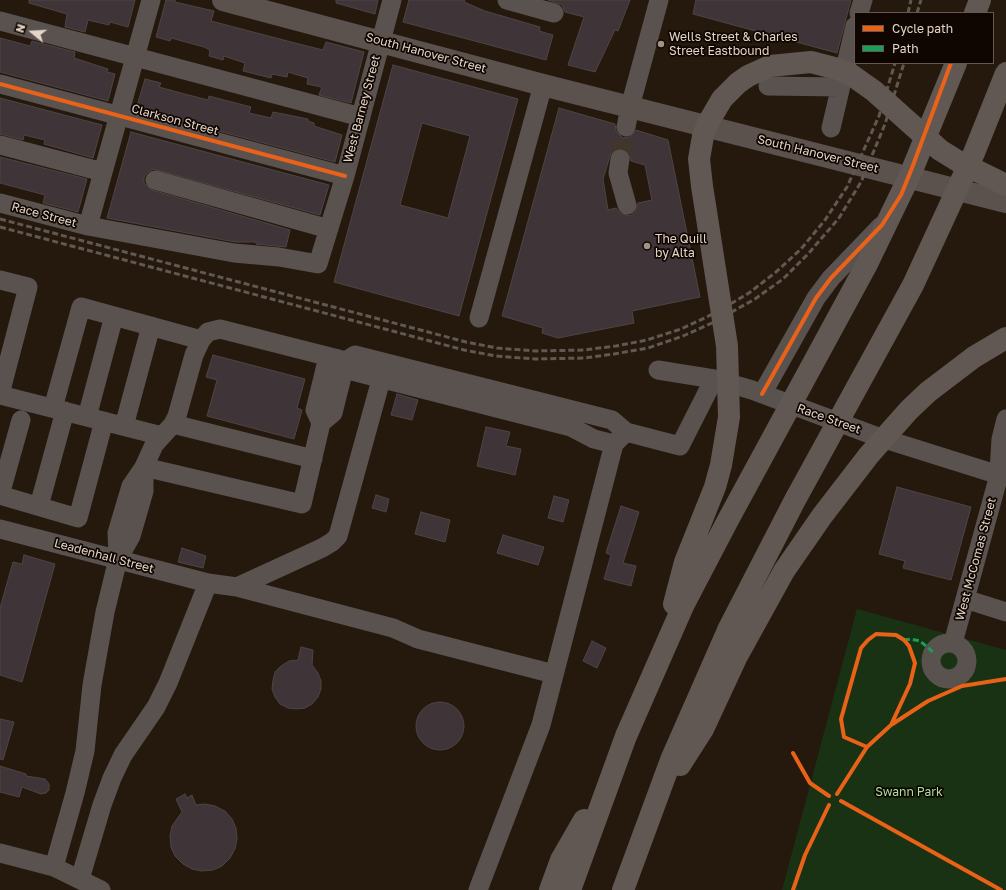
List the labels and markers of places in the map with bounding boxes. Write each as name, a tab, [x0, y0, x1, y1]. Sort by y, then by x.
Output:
place label: Wells Street & Charles Street Eastbound	[669, 30, 798, 58]
marker: Wells Street & Charles Street Eastbound	[656, 39, 666, 49]
place label: The Quill by Alta	[655, 232, 707, 260]
marker: The Quill by Alta	[642, 241, 652, 251]

